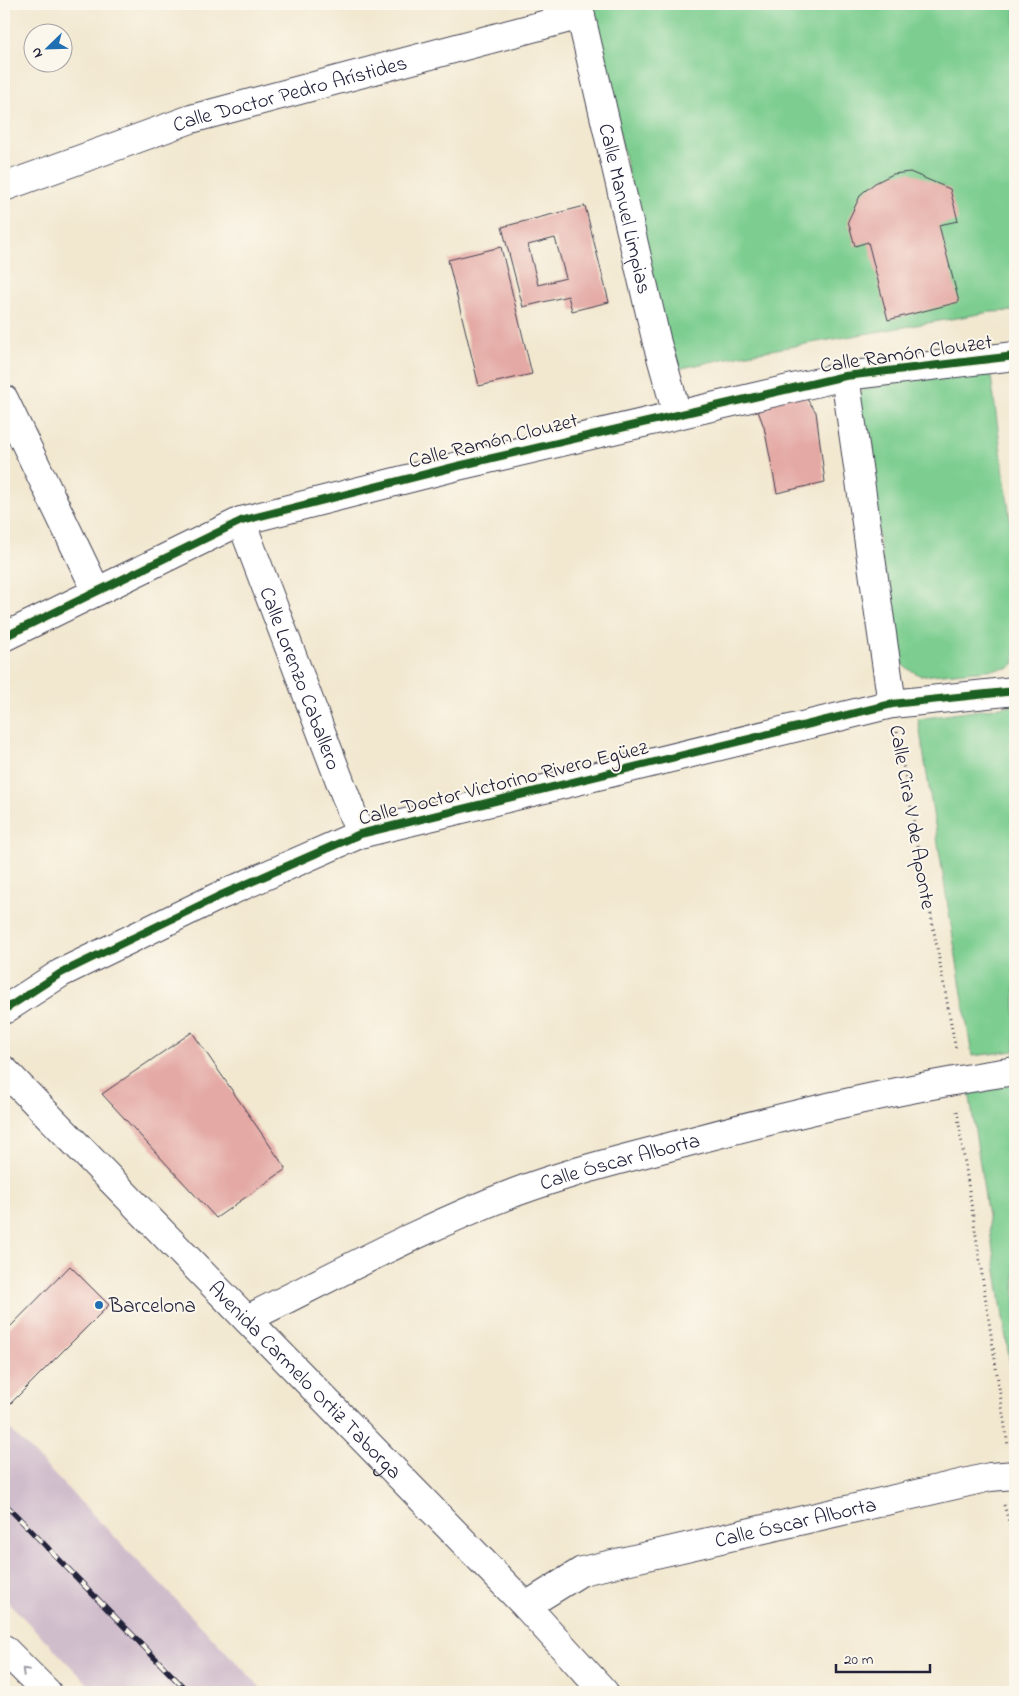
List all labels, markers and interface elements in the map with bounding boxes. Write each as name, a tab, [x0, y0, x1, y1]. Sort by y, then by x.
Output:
north arrow	[22, 22, 72, 72]
text: N	[26, 44, 49, 61]
street label: Calle Doctor Pedro Arístides	[169, 49, 411, 141]
street label: Calle Manuel Limpias	[589, 121, 658, 297]
street label: Calle Ramón Clouzet	[818, 328, 994, 382]
street label: Calle Ramón Clouzet	[406, 406, 581, 477]
street label: Calle Lorenzo Caballero	[250, 583, 347, 775]
street label: Calle Cira V de Aponte	[880, 723, 942, 912]
street label: Calle Doctor Victorino Rivero Egüez	[356, 733, 652, 836]
street label: Calle Óscar Alborta	[536, 1126, 704, 1199]
street label: Avenida Carmelo Ortiz Taborga	[200, 1275, 408, 1487]
place label: Barcelona	[108, 1292, 196, 1322]
marker: Barcelona	[93, 1299, 105, 1311]
street label: Calle Óscar Alborta	[712, 1491, 880, 1557]
scale bar	[836, 1641, 930, 1673]
text: 20 m	[844, 1649, 874, 1671]
one-way arrow	[22, 1667, 31, 1676]

